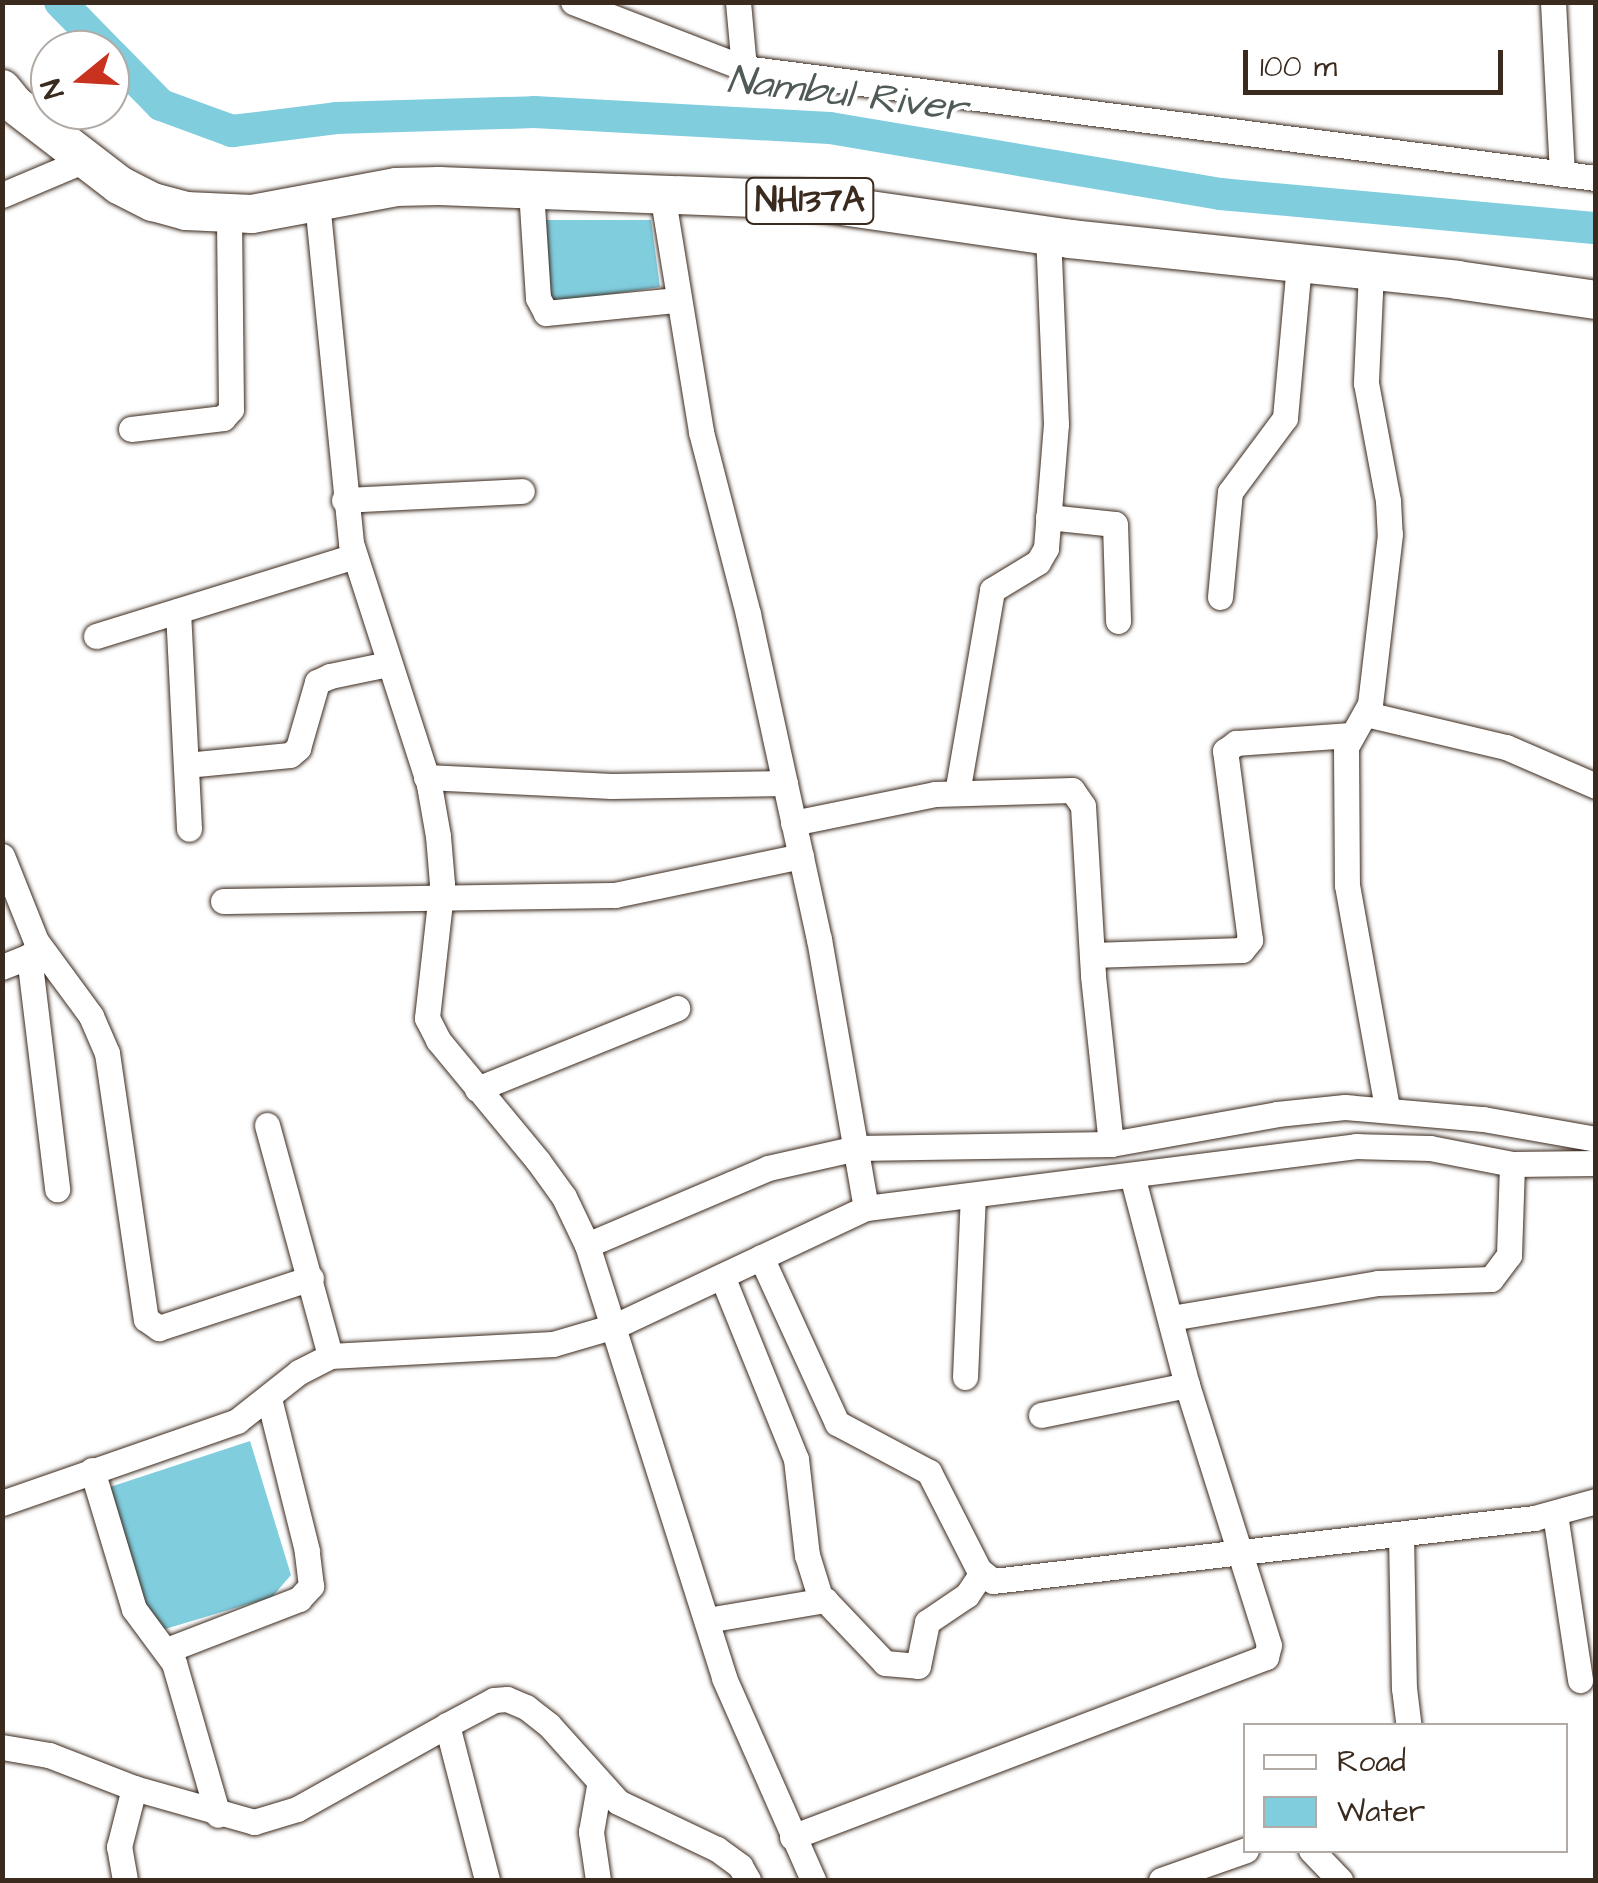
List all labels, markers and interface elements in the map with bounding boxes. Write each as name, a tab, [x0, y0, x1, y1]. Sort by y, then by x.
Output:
north arrow	[30, 30, 130, 130]
scale bar	[1248, 30, 1508, 92]
text: 100 m	[1260, 46, 1337, 88]
water label: Nambul River	[725, 57, 969, 133]
text: N	[32, 74, 74, 103]
road number: NH137A	[745, 171, 875, 231]
legend	[1243, 1723, 1568, 1853]
text: Road	[1337, 1741, 1406, 1783]
text: Water	[1337, 1791, 1425, 1833]

